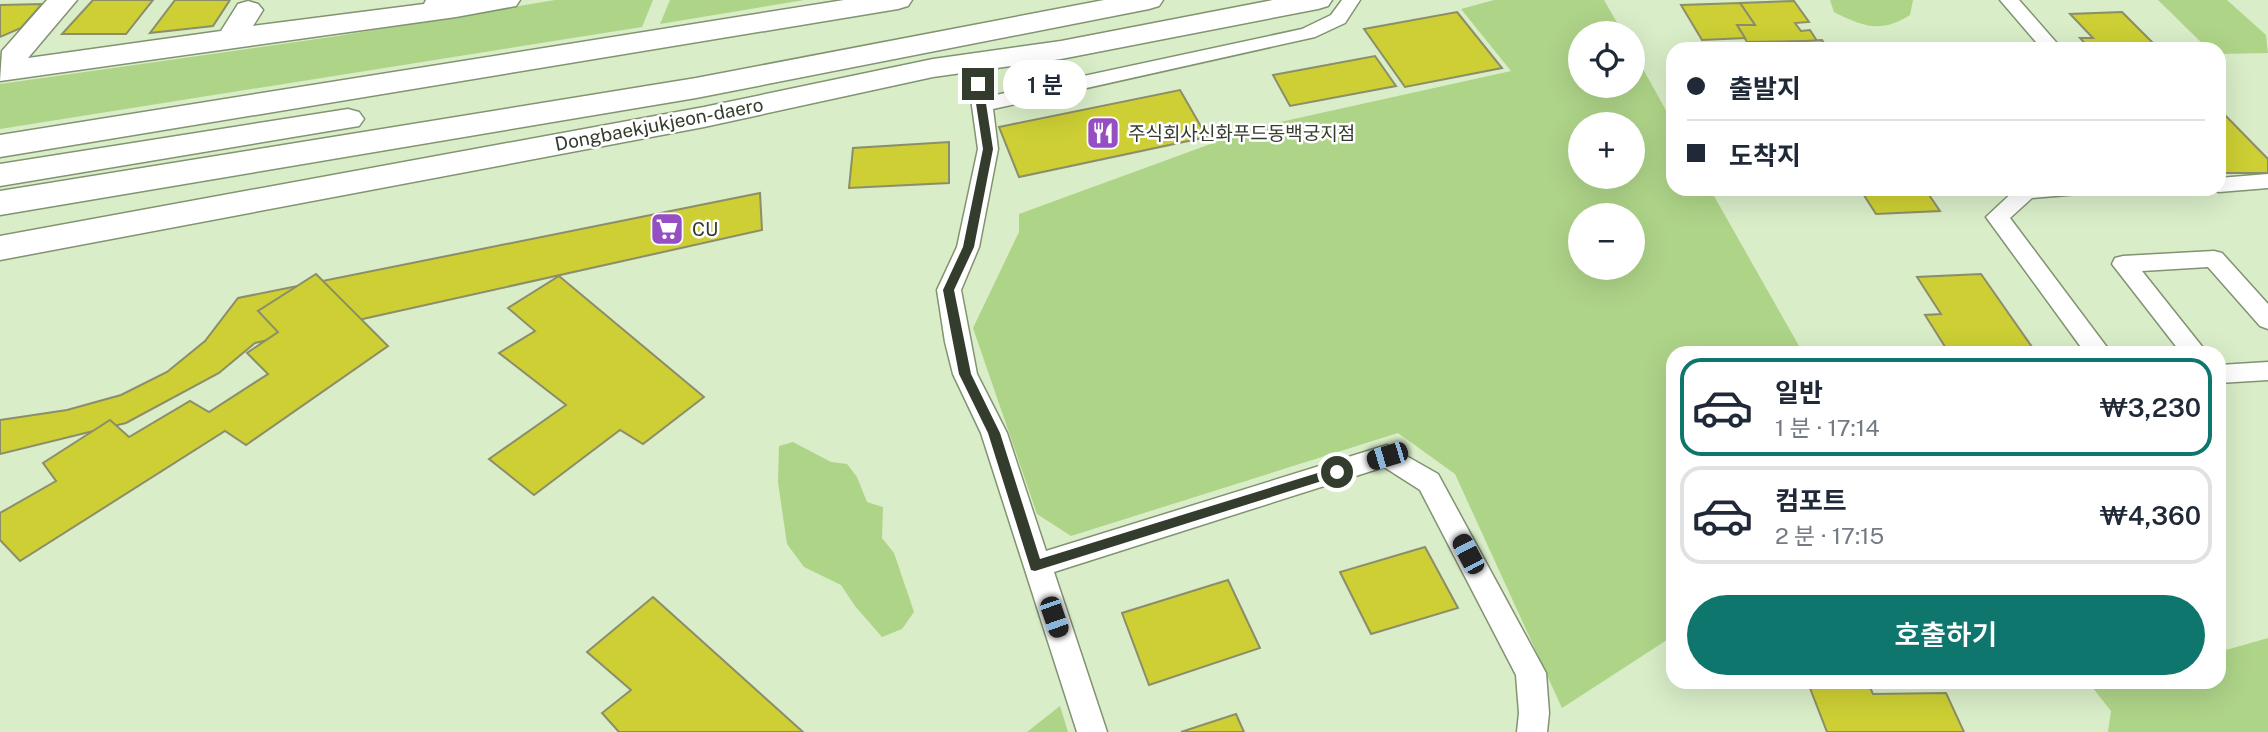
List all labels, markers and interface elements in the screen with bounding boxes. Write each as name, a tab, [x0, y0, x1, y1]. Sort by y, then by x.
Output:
map controls	[1568, 21, 1645, 280]
button: locate	[1568, 21, 1645, 98]
callout: 1 분	[1002, 60, 1086, 108]
route end	[962, 68, 994, 100]
text: 1 분	[1027, 71, 1063, 98]
text: 출발지	[1729, 73, 1801, 104]
street label: Dongbaekjukjeon-daero	[553, 93, 765, 155]
button: +	[1568, 112, 1645, 189]
restaurant icon: 주식회사신화푸드동백궁지점	[1084, 114, 1122, 152]
place label: 주식회사신화푸드동백궁지점	[1128, 122, 1355, 144]
text: 도착지	[1729, 140, 1801, 171]
button: −	[1568, 203, 1645, 280]
supermarket icon: CU	[648, 210, 686, 248]
place label: CU	[692, 218, 718, 240]
icon: car	[1691, 376, 1754, 439]
text: 일반	[1775, 377, 1823, 408]
text: ₩3,230	[2100, 392, 2201, 423]
text: 1 분 · 17:14	[1775, 414, 1880, 441]
car	[1364, 440, 1411, 472]
route start	[1321, 456, 1353, 488]
icon: car	[1691, 484, 1754, 547]
text: 컴포트	[1775, 485, 1847, 516]
text: ₩4,360	[2100, 500, 2201, 531]
text: 2 분 · 17:15	[1775, 522, 1884, 549]
car	[1449, 531, 1488, 577]
car	[1038, 594, 1071, 640]
button: 호출하기	[1687, 595, 2205, 675]

